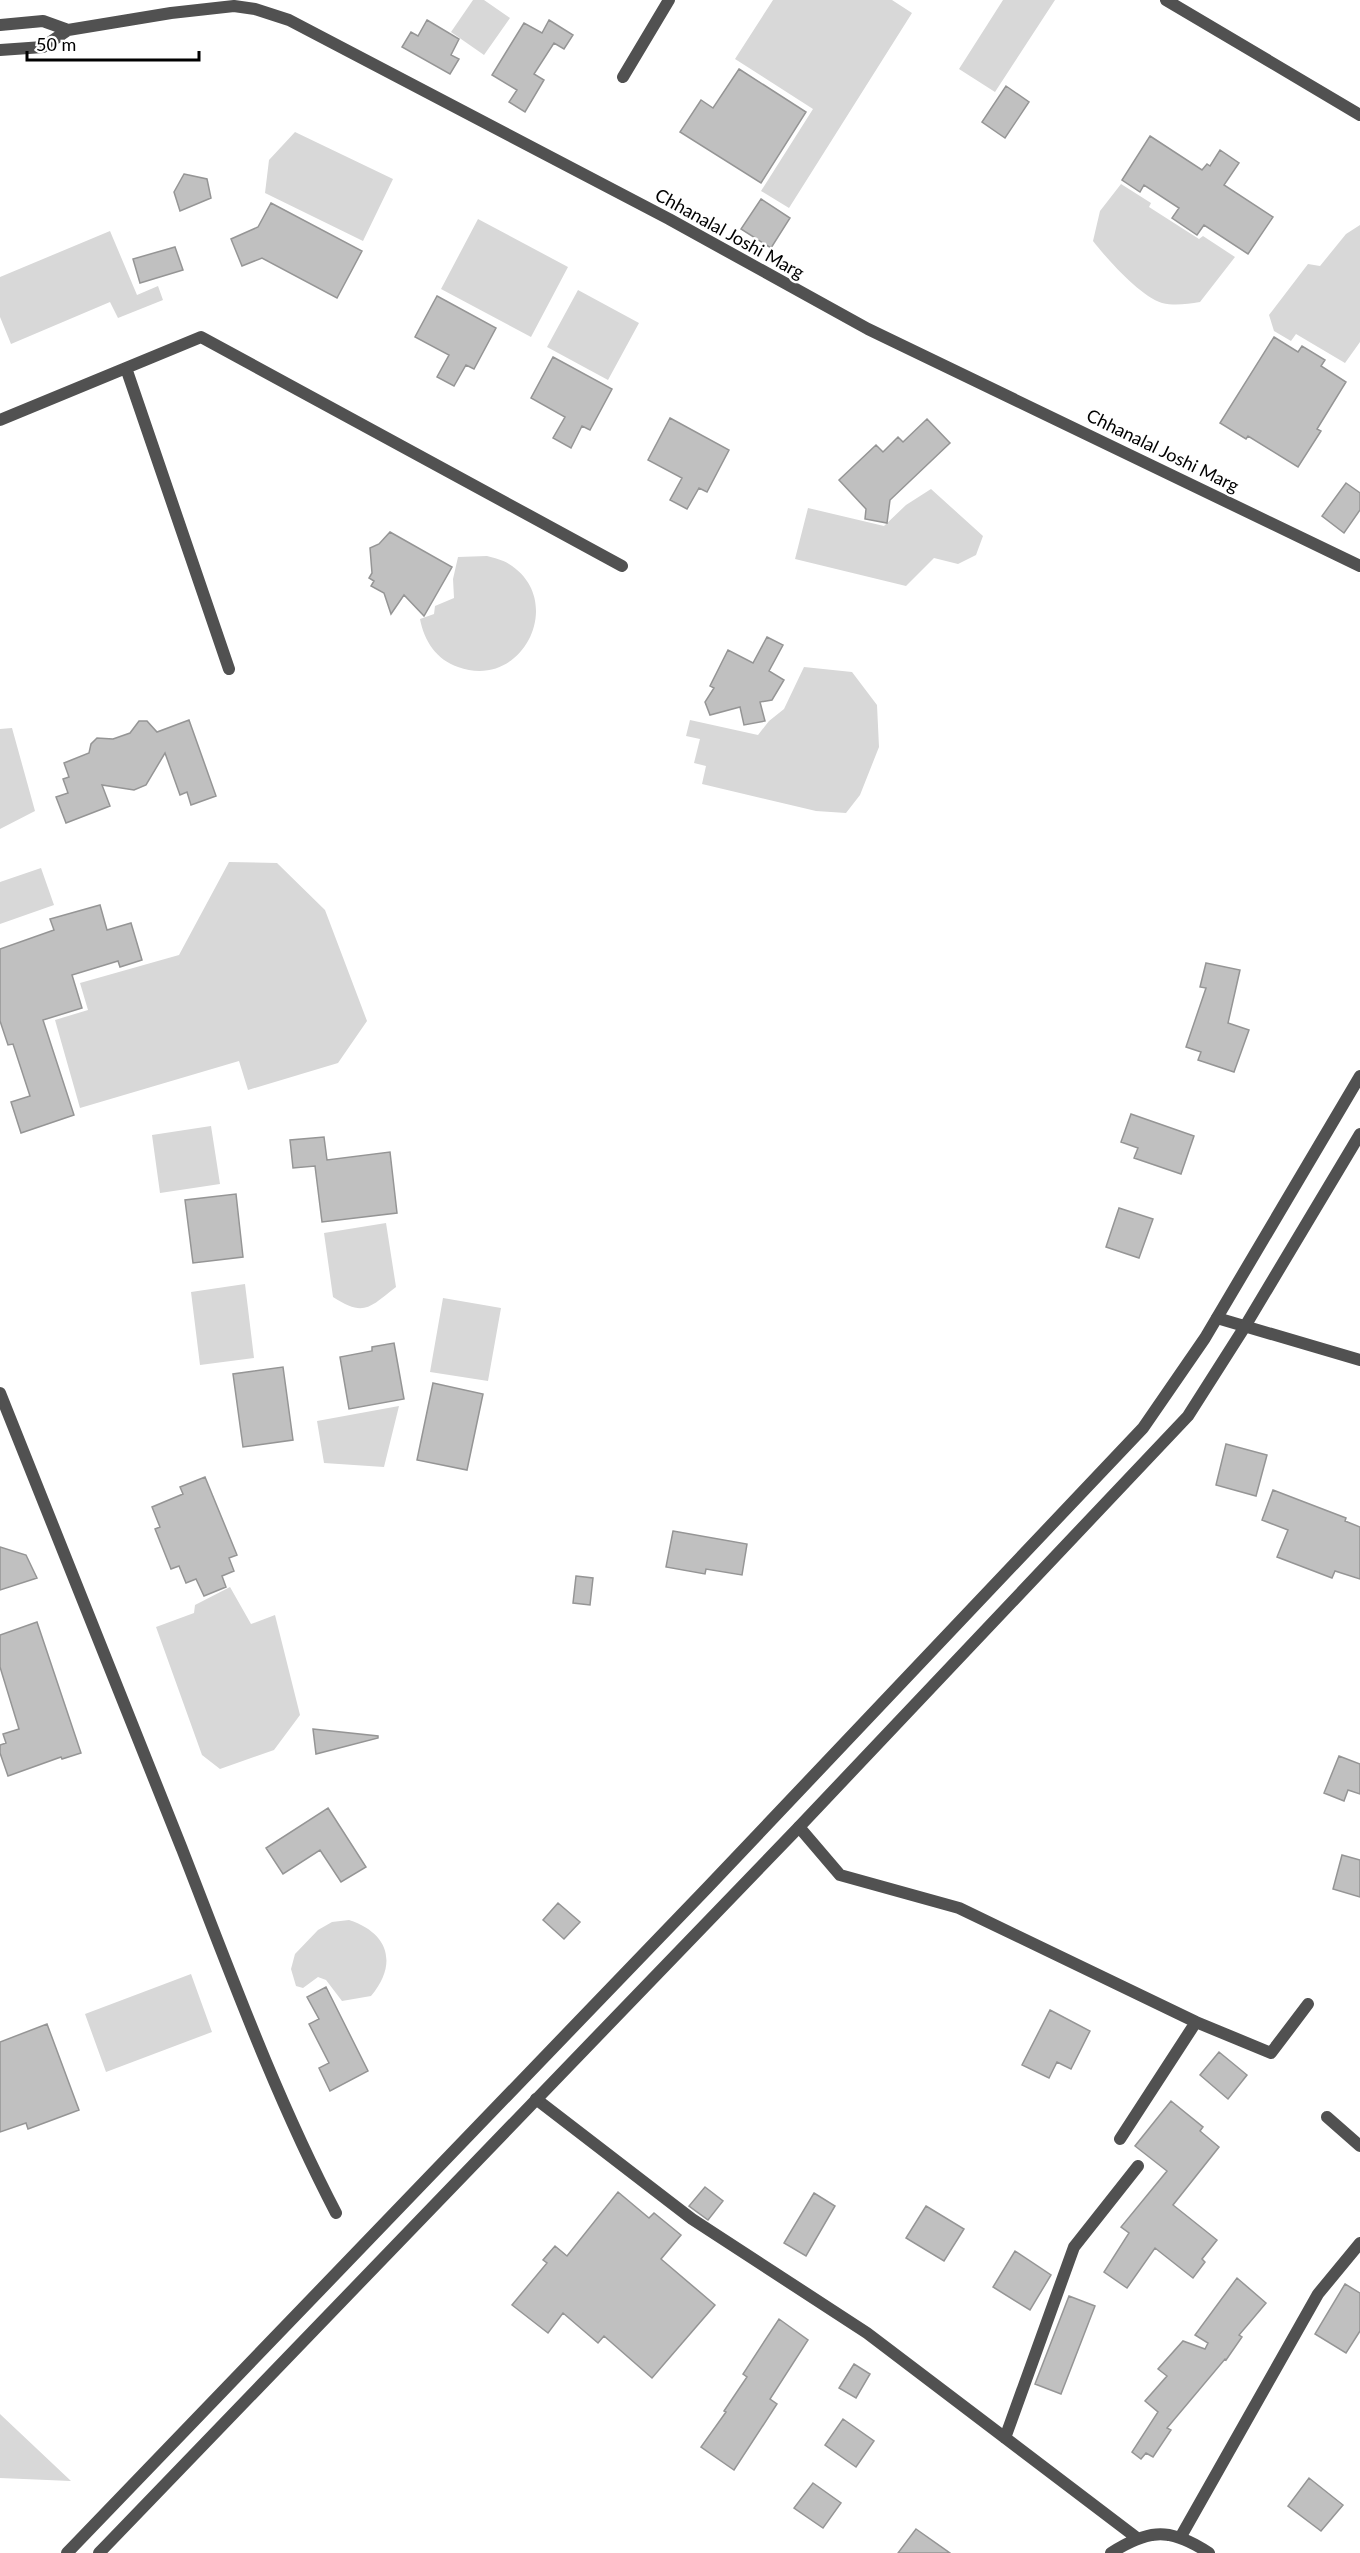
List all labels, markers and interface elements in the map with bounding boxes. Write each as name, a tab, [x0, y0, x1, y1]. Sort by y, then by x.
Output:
scale bar	[27, 24, 200, 62]
text: 50 m	[36, 33, 76, 55]
street label: Chhanalal Joshi Marg	[652, 183, 808, 283]
street label: Chhanalal Joshi Marg	[1083, 404, 1243, 496]

